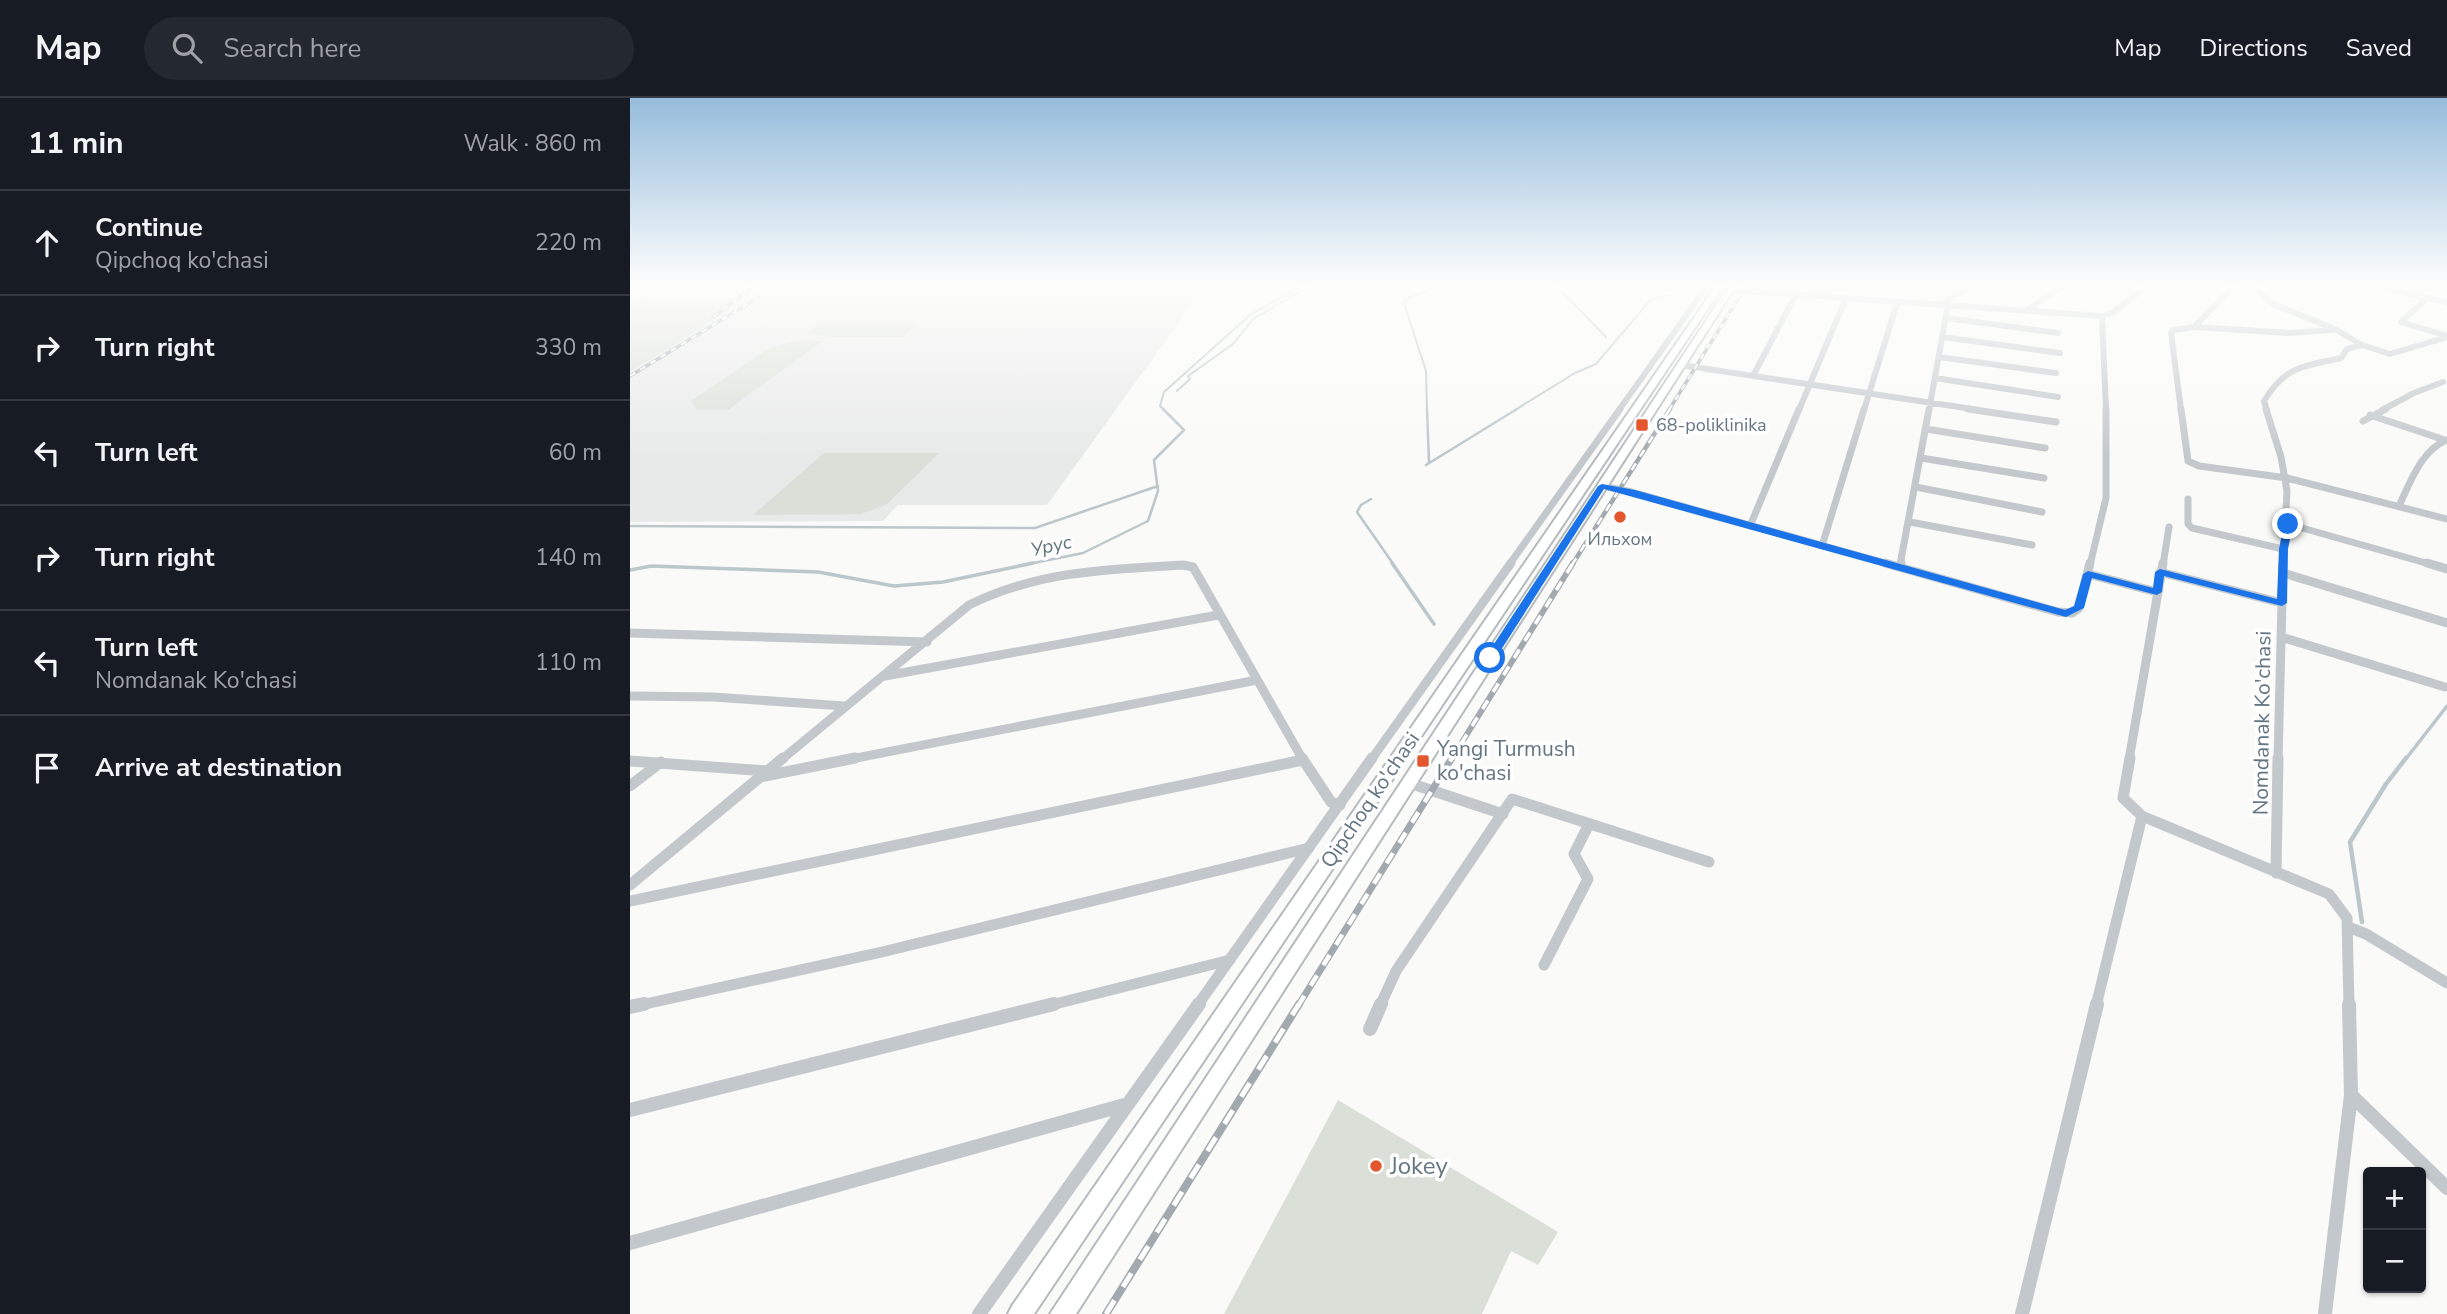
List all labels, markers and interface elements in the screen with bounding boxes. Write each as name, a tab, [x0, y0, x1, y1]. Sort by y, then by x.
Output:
search box	[144, 17, 634, 80]
text: Map	[35, 26, 102, 71]
icon: search	[168, 29, 206, 67]
text: Search here	[224, 31, 361, 66]
text: Map	[2114, 32, 2161, 64]
text: Directions	[2199, 32, 2308, 64]
text: Saved	[2346, 32, 2412, 64]
text: 11 min	[28, 123, 124, 164]
text: Walk · 860 m	[463, 128, 602, 159]
text: Continue	[95, 210, 203, 245]
icon: ahead	[28, 224, 66, 262]
text: 220 m	[535, 227, 602, 258]
text: Qipchoq ko'chasi	[95, 245, 269, 276]
icon: right	[28, 329, 66, 367]
text: Turn right	[95, 330, 214, 365]
text: 330 m	[535, 332, 602, 363]
place label: 68-poliklinika	[1656, 413, 1767, 437]
marker: 68-poliklinika	[1634, 417, 1650, 433]
icon: left	[28, 434, 66, 472]
text: Turn left	[95, 435, 198, 470]
text: 60 m	[549, 437, 602, 468]
route end	[2272, 508, 2303, 539]
marker: Ильхом	[1612, 509, 1628, 525]
place label: Ильхом	[1588, 527, 1652, 551]
water label: Урус	[1028, 529, 1074, 563]
icon: right	[28, 539, 66, 577]
text: Turn right	[95, 540, 214, 575]
text: 140 m	[535, 542, 602, 573]
text: Turn left	[95, 630, 198, 665]
street label: Nomdanak Ko'chasi	[2246, 631, 2278, 815]
route start	[1474, 642, 1505, 673]
icon: left	[28, 644, 66, 682]
text: 110 m	[535, 647, 602, 678]
text: Nomdanak Ko'chasi	[95, 665, 297, 696]
street label: Qipchoq ko'chasi	[1314, 726, 1426, 874]
place label: Yangi Turmush ko'chasi	[1436, 735, 1576, 787]
icon: arrive	[28, 749, 66, 787]
text: Arrive at destination	[95, 750, 342, 785]
marker: Yangi Turmush ko'chasi	[1415, 753, 1431, 769]
place label: Jokey	[1389, 1150, 1448, 1182]
marker: Jokey	[1368, 1158, 1384, 1174]
map controls	[2363, 1167, 2426, 1293]
button: +	[2363, 1167, 2426, 1230]
button: −	[2363, 1230, 2426, 1293]

